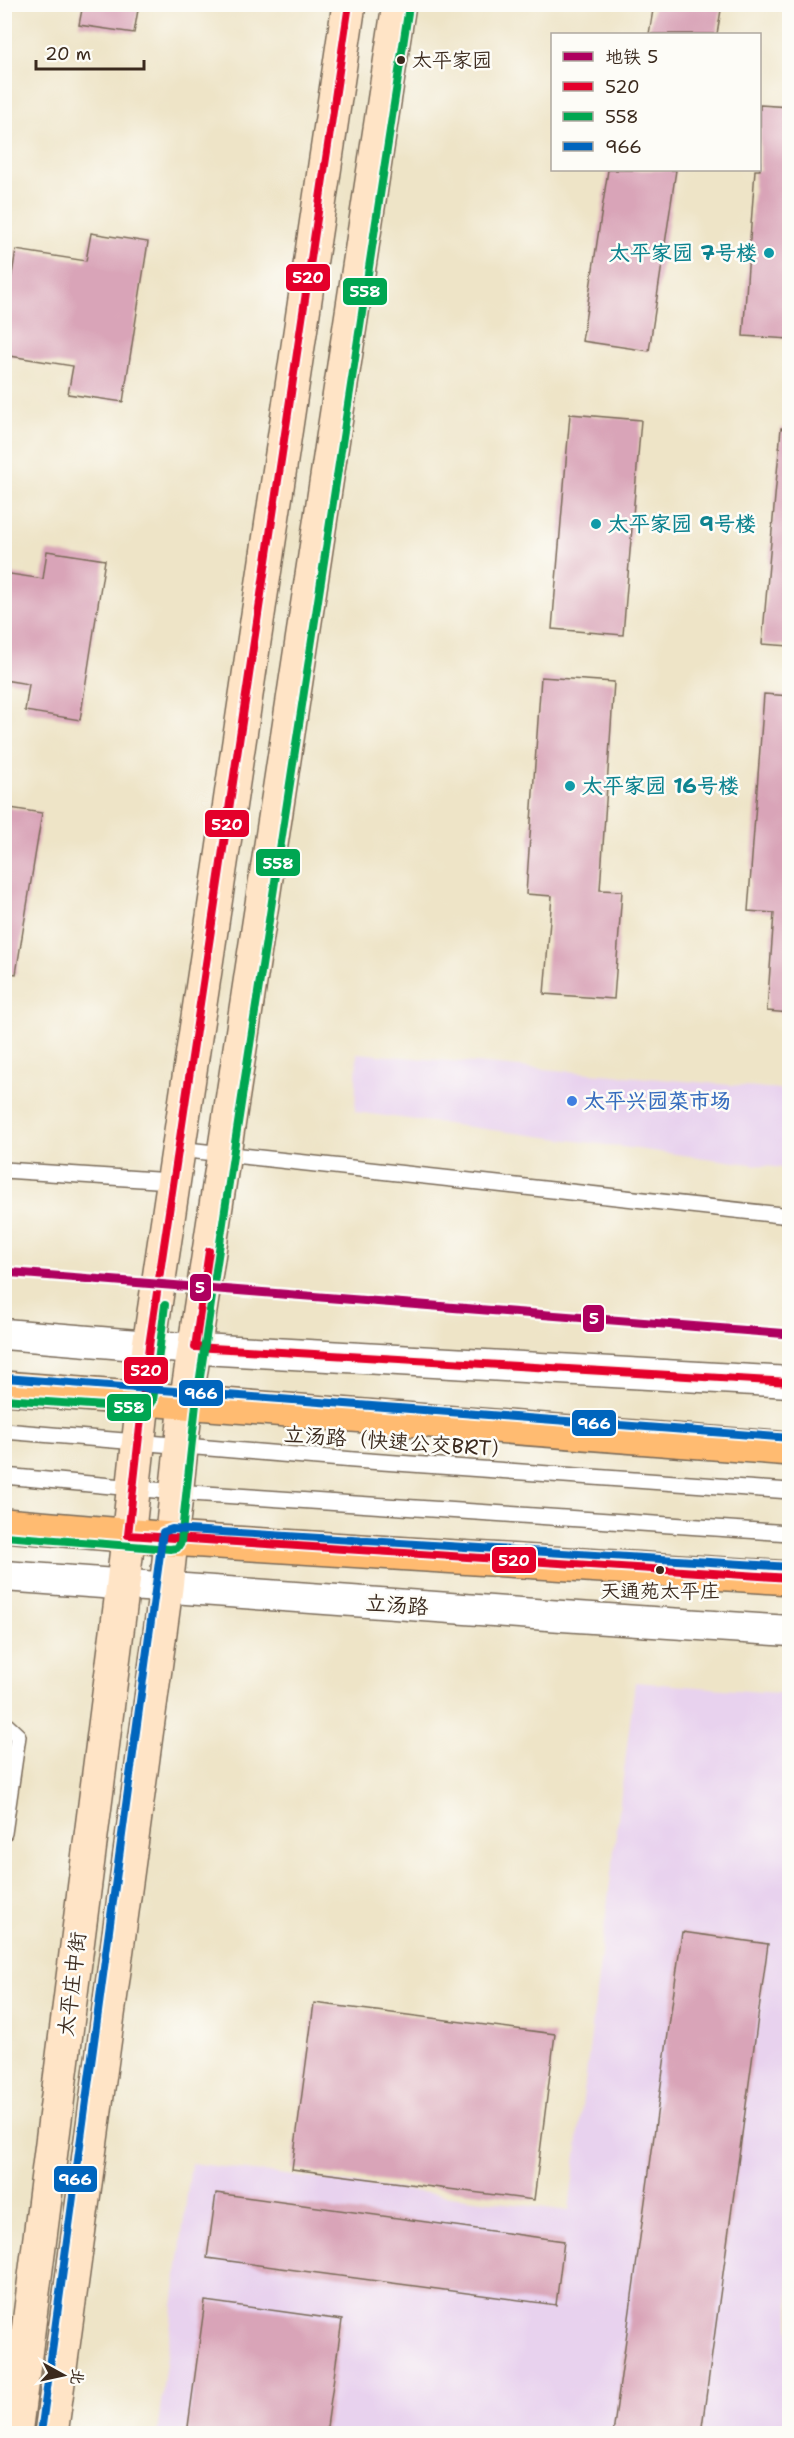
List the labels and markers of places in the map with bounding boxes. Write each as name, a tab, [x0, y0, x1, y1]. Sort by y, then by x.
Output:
place label: 太平家园	[412, 47, 492, 73]
marker: 太平家园	[395, 54, 407, 66]
place label: 太平家园 7号楼	[609, 239, 757, 267]
marker: 太平家园 7号楼	[762, 246, 776, 260]
place label: 太平家园 9号楼	[608, 510, 756, 538]
marker: 太平家园 9号楼	[589, 517, 603, 531]
place label: 太平家园 16号楼	[582, 772, 739, 800]
marker: 太平家园 16号楼	[563, 779, 577, 793]
place label: 太平兴园菜市场	[584, 1087, 731, 1115]
marker: 太平兴园菜市场	[565, 1094, 579, 1108]
marker: 天通苑太平庄	[654, 1564, 666, 1576]
place label: 天通苑太平庄	[600, 1578, 720, 1604]

